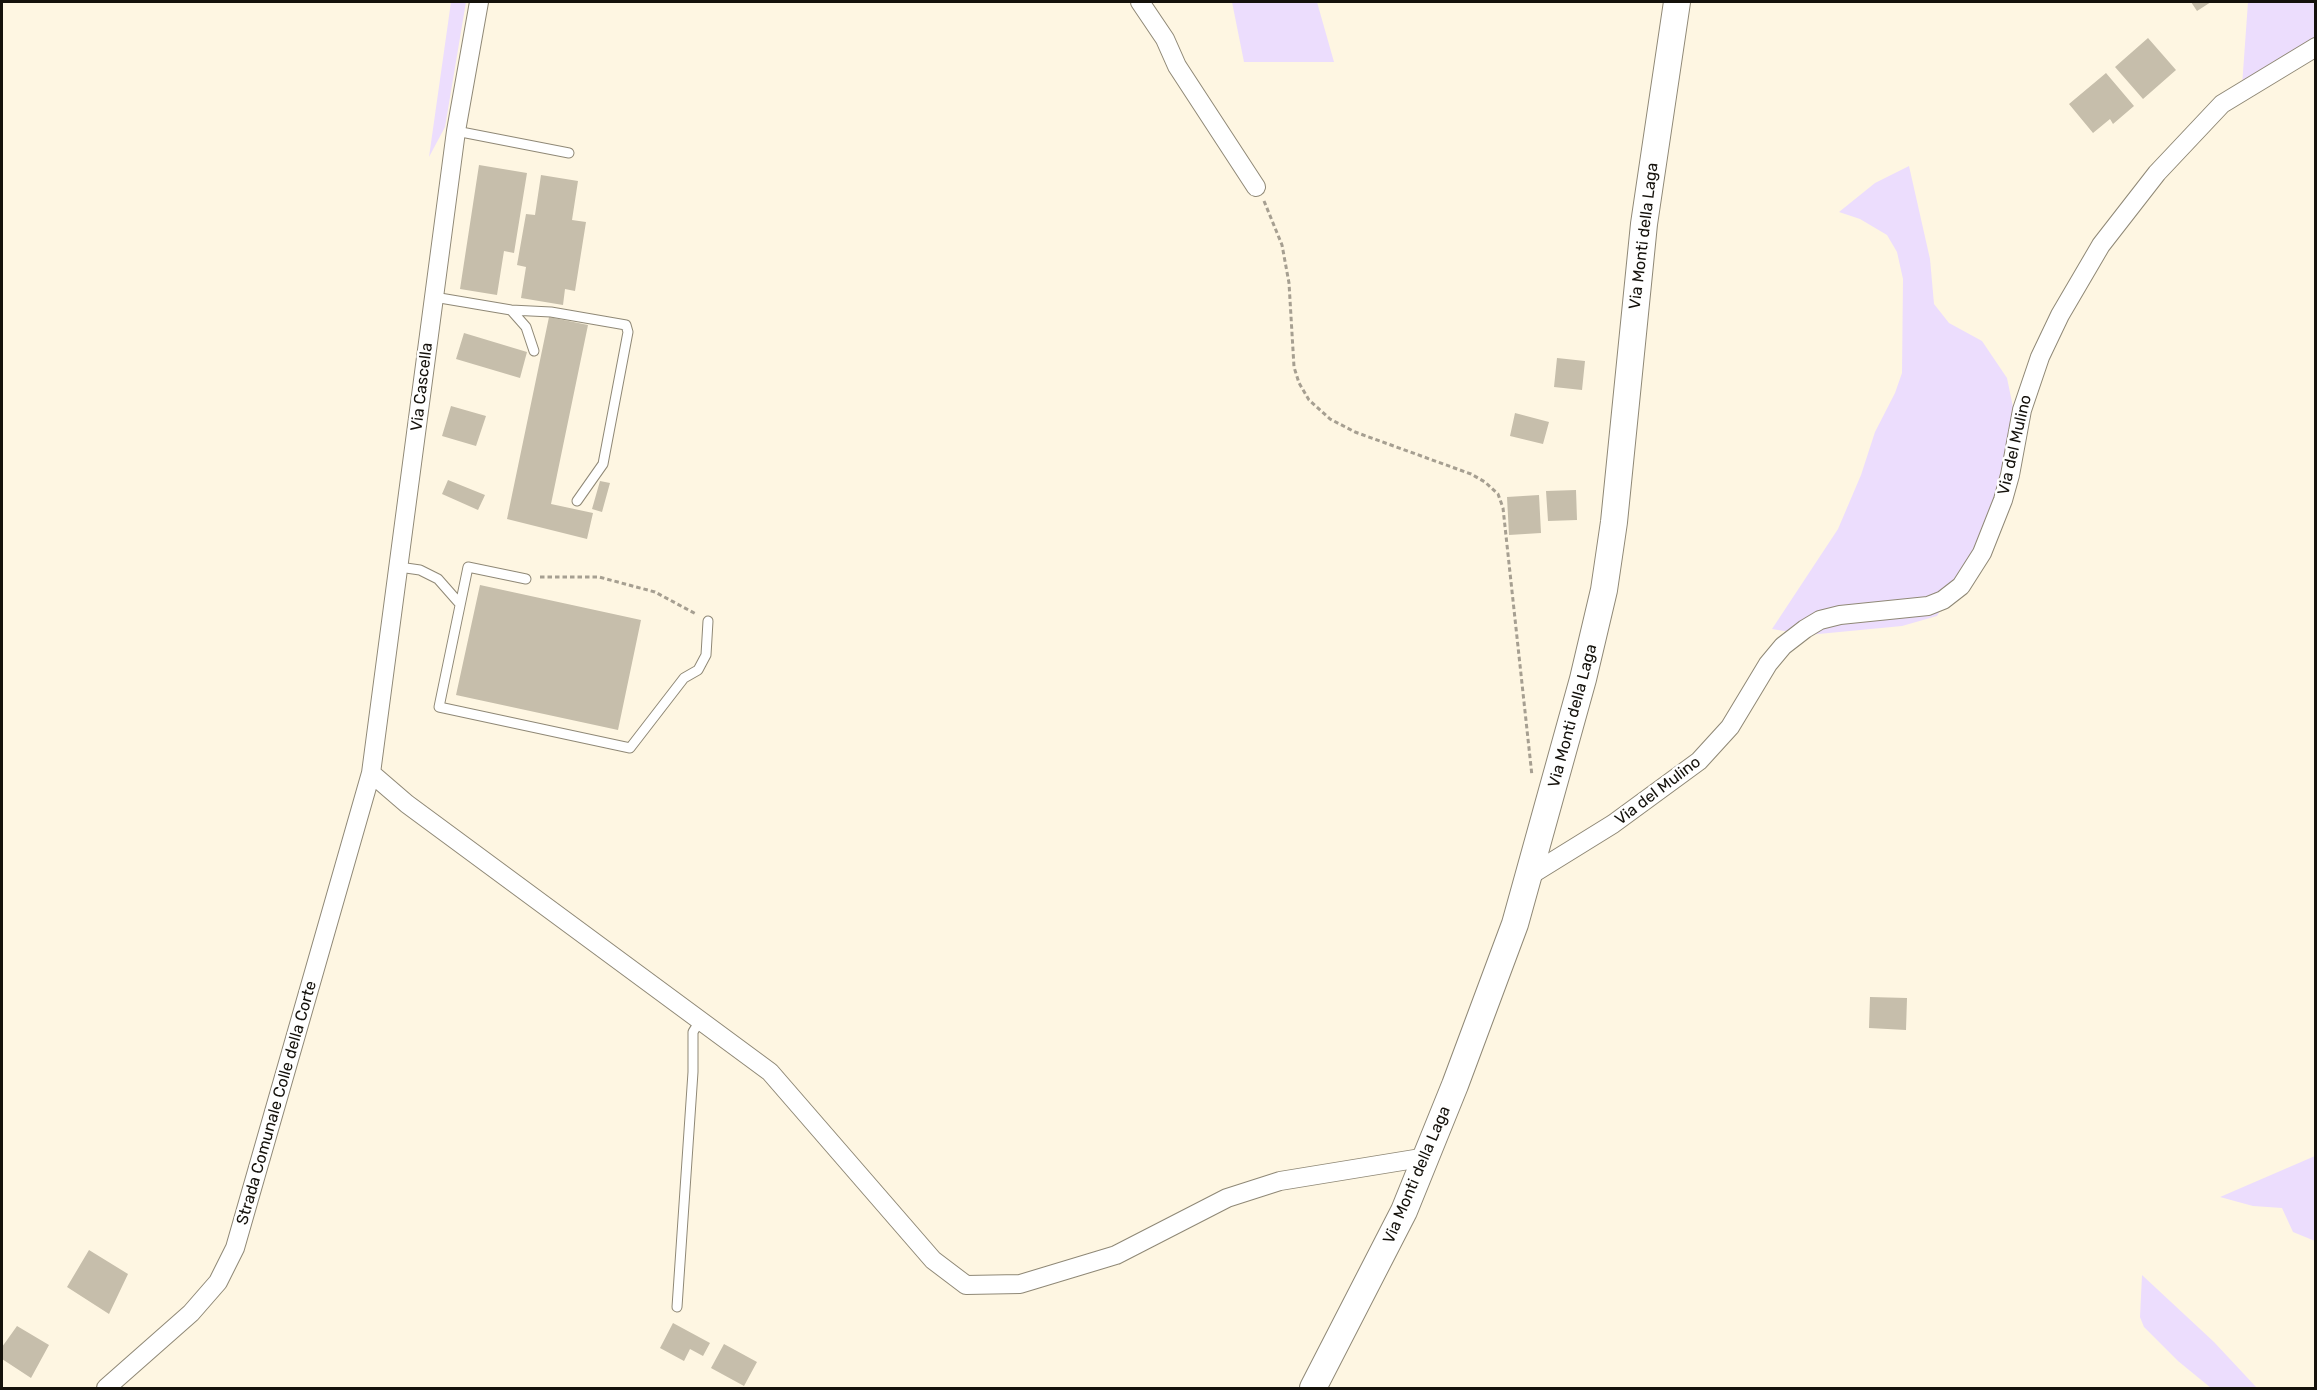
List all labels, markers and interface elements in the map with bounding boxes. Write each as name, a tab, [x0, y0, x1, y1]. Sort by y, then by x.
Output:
street label: Via Monti della Laga	[1625, 161, 1663, 311]
street label: Via Cascella	[407, 342, 437, 432]
street label: Via del Mulino	[1994, 393, 2036, 497]
street label: Via Monti della Laga	[1545, 642, 1601, 790]
street label: Via del Mulino	[1611, 753, 1705, 829]
street label: Strada Comunale Colle della Corte	[233, 979, 321, 1227]
street label: Via Monti della Laga	[1379, 1103, 1455, 1247]

